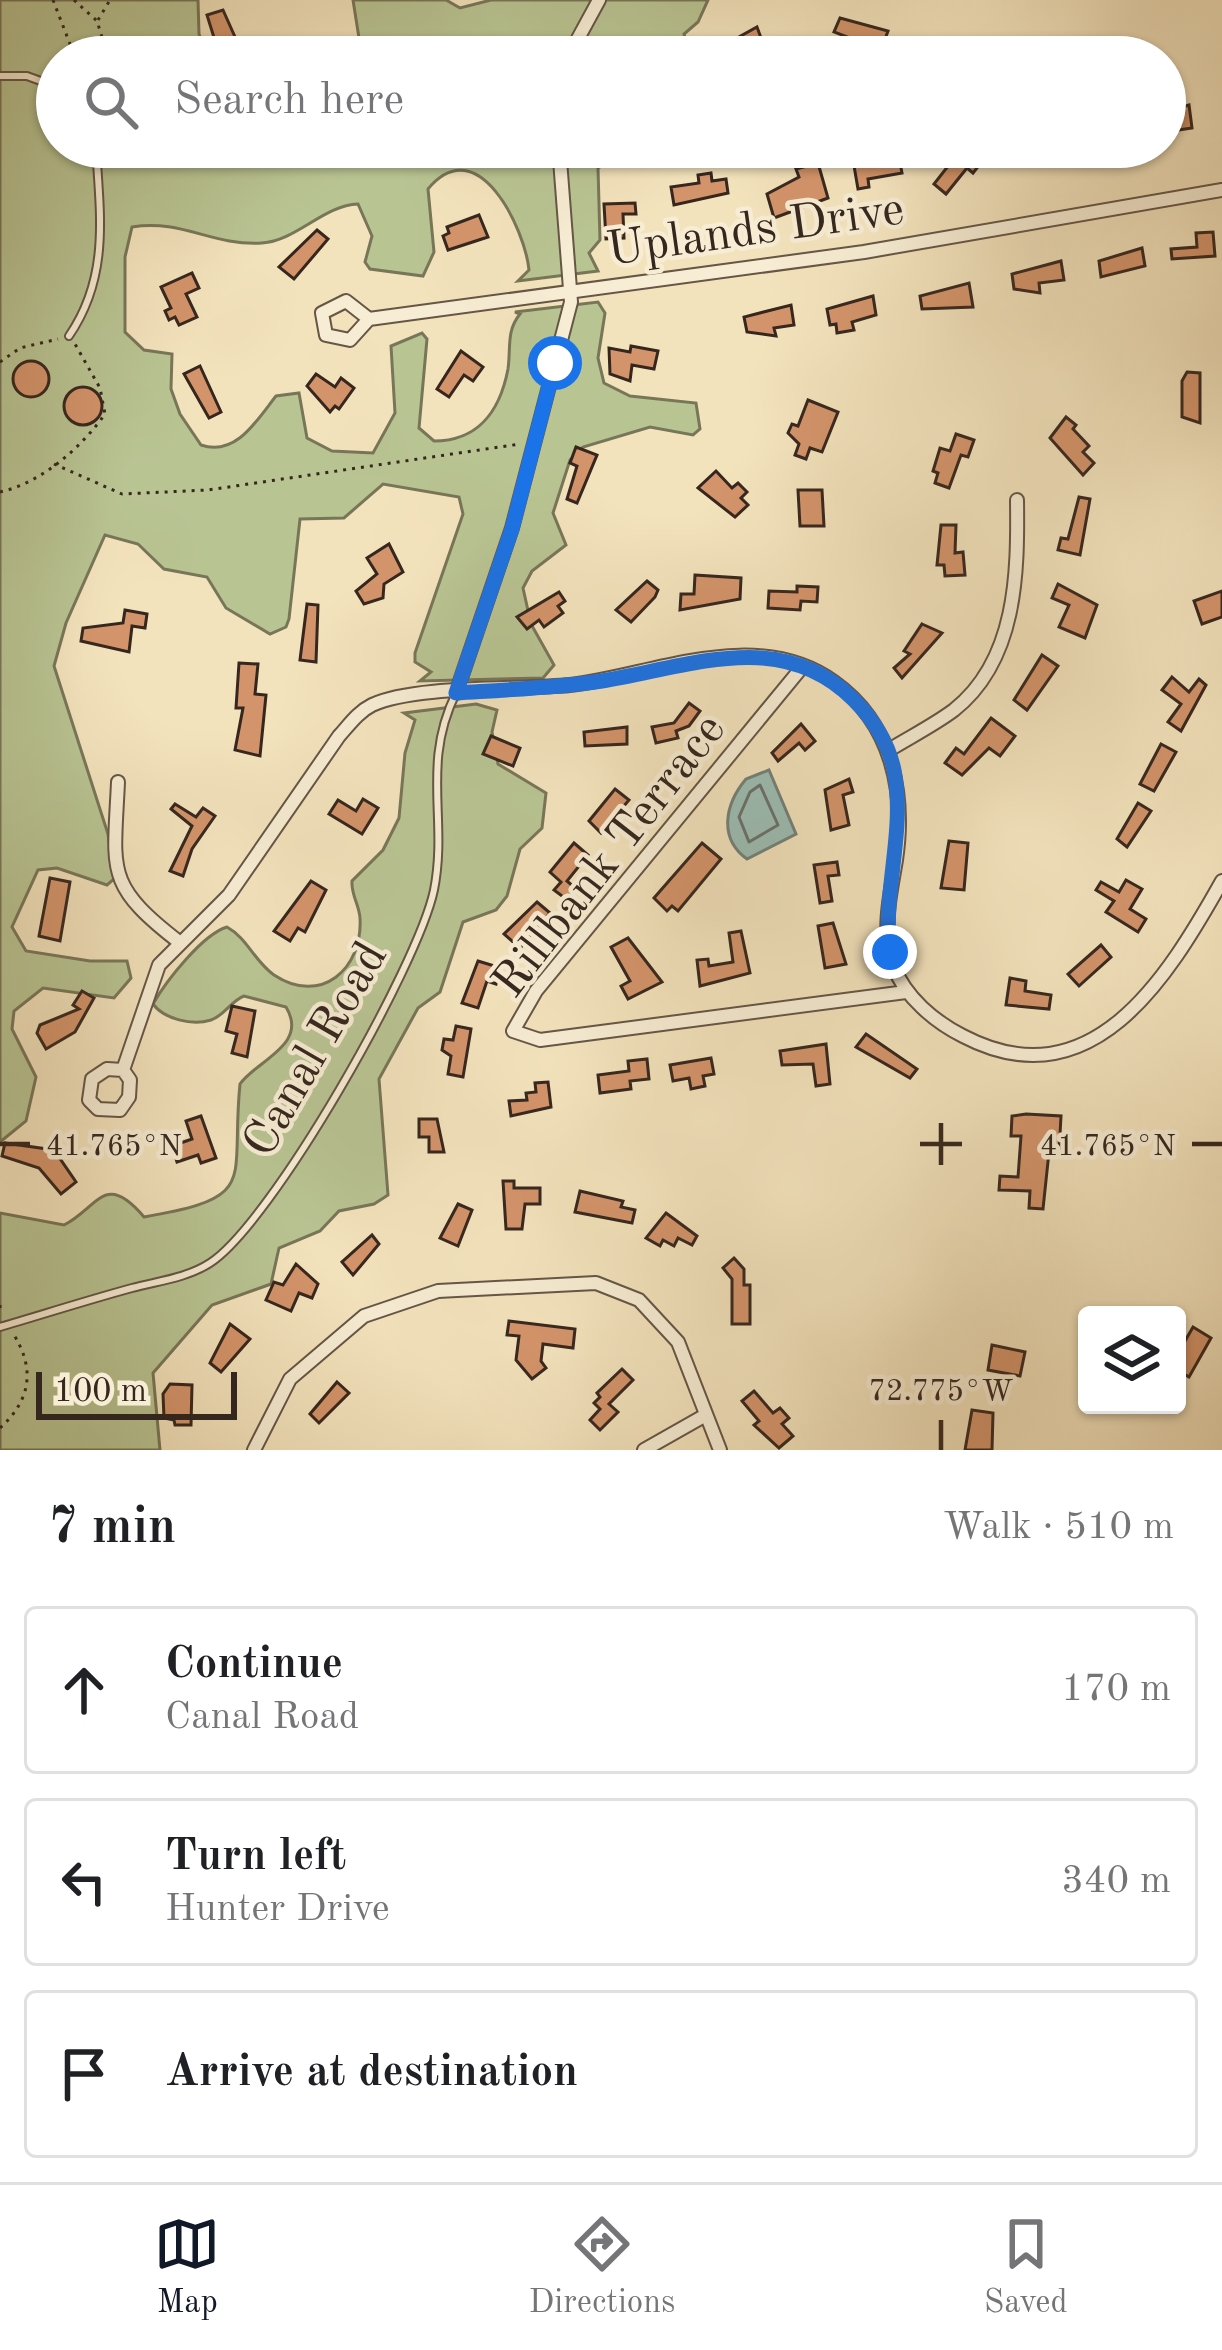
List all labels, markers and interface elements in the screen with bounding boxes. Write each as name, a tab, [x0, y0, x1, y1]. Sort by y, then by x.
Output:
search box	[36, 36, 1186, 168]
icon: search	[78, 69, 144, 135]
text: Search here	[174, 79, 404, 124]
street label: Uplands Drive	[604, 186, 907, 276]
route start	[528, 336, 582, 390]
street label: Rillbank Terrace	[485, 706, 735, 1007]
route end	[863, 925, 917, 979]
street label: Canal Road	[236, 935, 397, 1165]
text: 41.765°N	[46, 1132, 182, 1162]
text: 41.765°N	[1040, 1132, 1176, 1162]
map controls	[1078, 1306, 1186, 1414]
button: layers	[1078, 1306, 1186, 1414]
scale bar	[36, 1366, 237, 1419]
text: 100 m	[54, 1376, 147, 1409]
text: 72.775°W	[869, 1377, 1013, 1407]
text: 7 min	[48, 1503, 176, 1554]
text: Walk · 510 m	[943, 1508, 1174, 1547]
text: Continue	[165, 1643, 343, 1688]
icon: ahead	[51, 1657, 117, 1723]
text: 170 m	[1061, 1670, 1171, 1709]
text: Canal Road	[165, 1698, 359, 1737]
text: Turn left	[165, 1835, 346, 1880]
icon: left	[51, 1849, 117, 1915]
text: 340 m	[1061, 1862, 1171, 1901]
text: Hunter Drive	[165, 1890, 390, 1929]
icon: arrive	[51, 2041, 117, 2107]
text: Arrive at destination	[165, 2051, 578, 2096]
tab: Map	[154, 2211, 220, 2324]
tab: Directions	[529, 2211, 675, 2324]
tab: Saved	[984, 2211, 1068, 2324]

